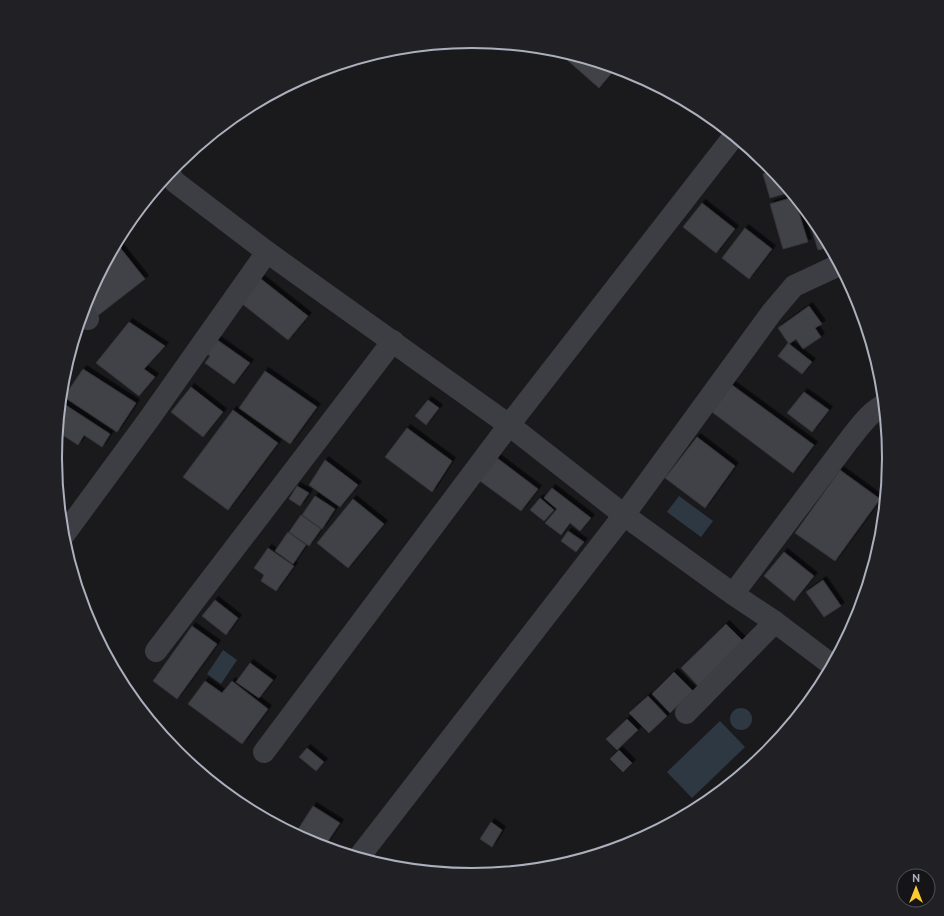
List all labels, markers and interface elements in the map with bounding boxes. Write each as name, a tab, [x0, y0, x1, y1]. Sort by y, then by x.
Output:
north arrow	[896, 868, 936, 908]
text: N	[912, 872, 920, 884]

